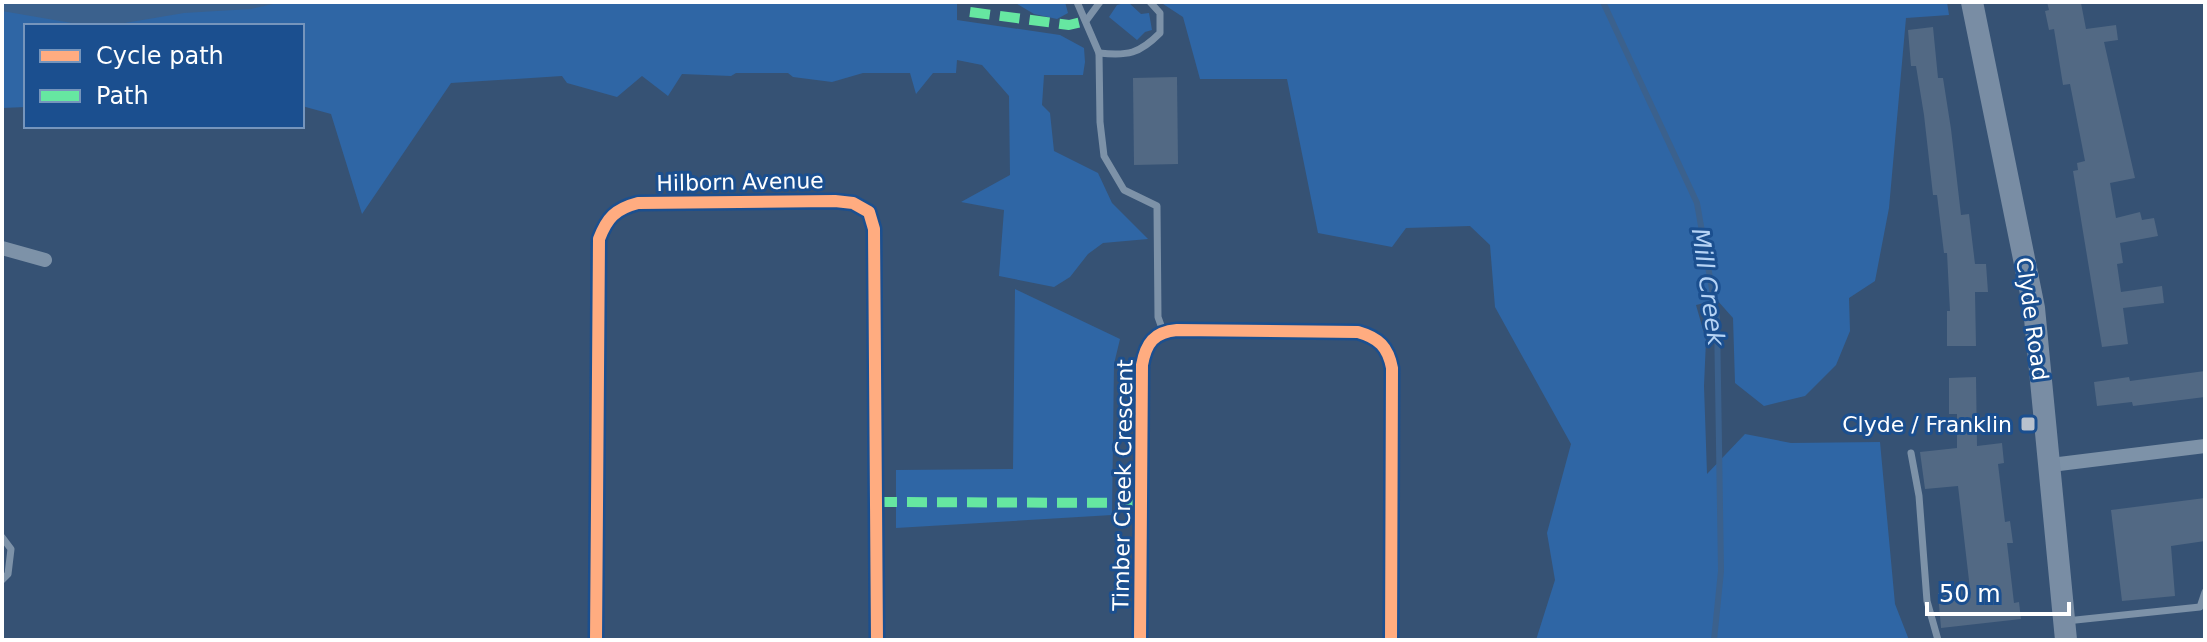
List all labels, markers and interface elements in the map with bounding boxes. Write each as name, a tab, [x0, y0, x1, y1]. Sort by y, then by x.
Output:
legend	[24, 24, 304, 128]
text: Cycle path	[96, 42, 224, 70]
text: Path	[96, 82, 149, 110]
street label: Hilborn Avenue	[656, 168, 824, 196]
water label: Mill Creek	[1686, 226, 1730, 349]
street label: Clyde Road	[2011, 256, 2053, 382]
street label: Timber Creek Crescent	[1108, 359, 1138, 612]
place label: Clyde / Franklin	[1842, 412, 2012, 437]
marker: Clyde / Franklin	[2019, 415, 2037, 433]
scale bar	[1927, 566, 2069, 616]
text: 50 m	[1939, 580, 2001, 608]

